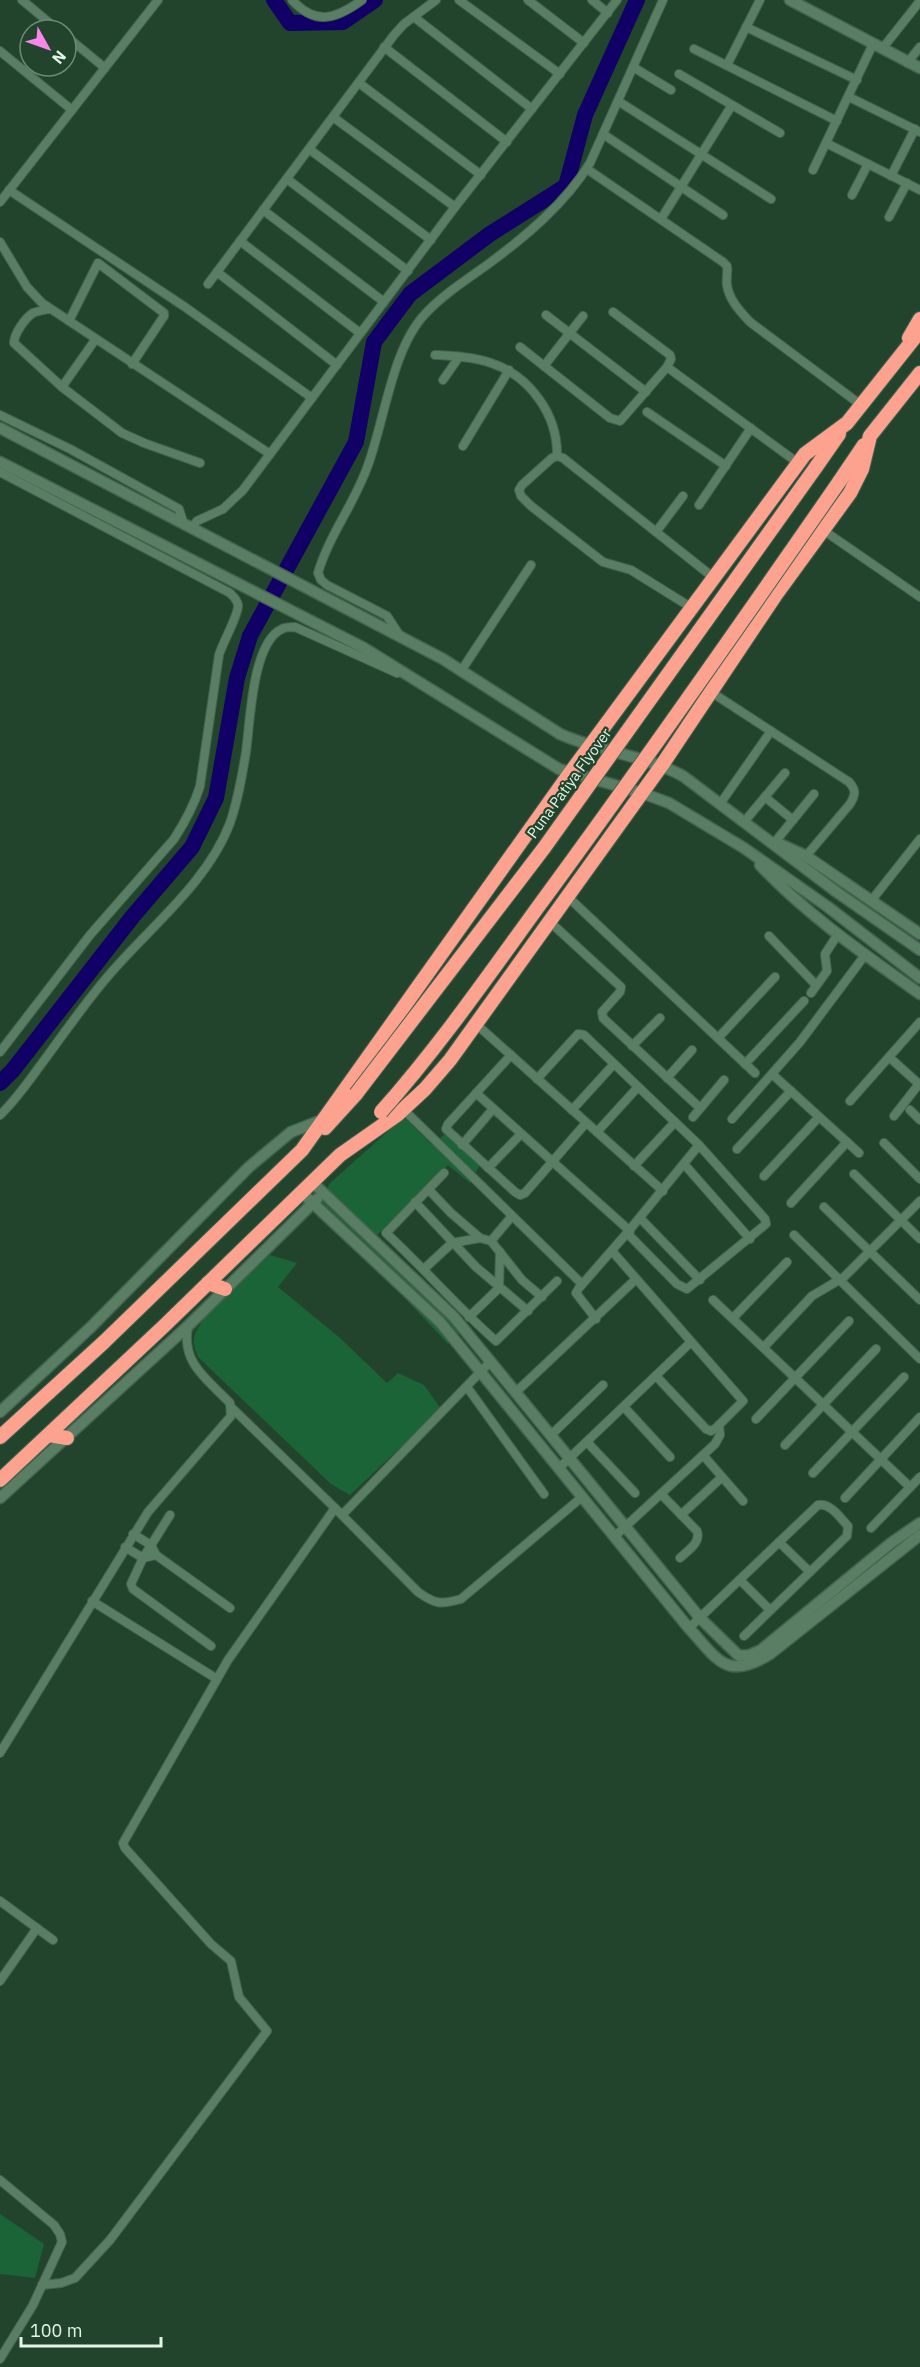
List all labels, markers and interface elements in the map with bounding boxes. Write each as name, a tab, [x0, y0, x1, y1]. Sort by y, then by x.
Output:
north arrow	[18, 18, 78, 78]
text: N	[48, 47, 71, 69]
street label: Puna Patiya Flyover	[523, 724, 616, 842]
scale bar	[21, 2310, 160, 2348]
text: 100 m	[30, 2319, 82, 2342]

